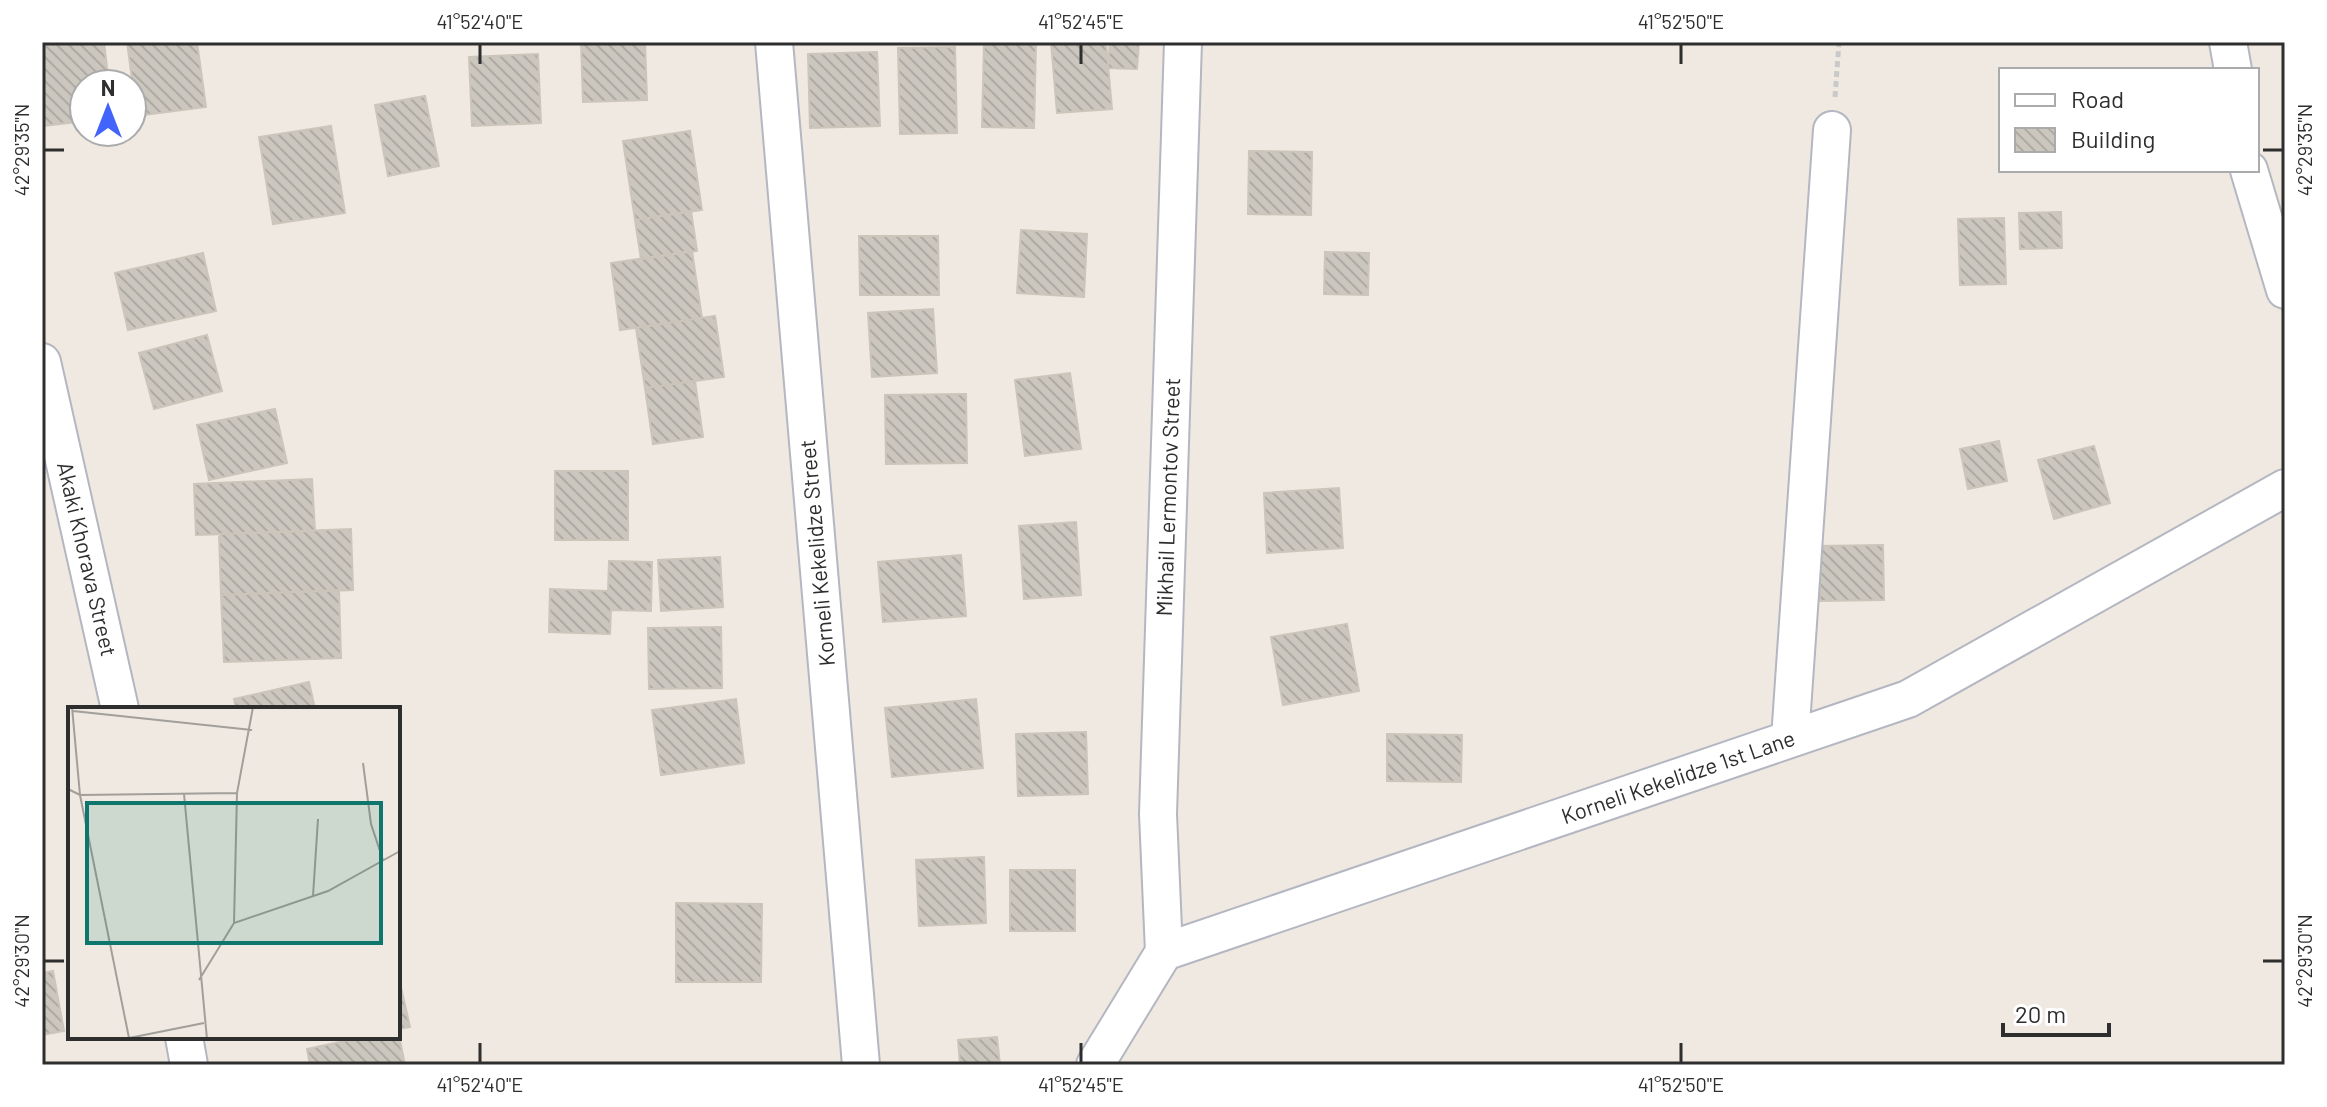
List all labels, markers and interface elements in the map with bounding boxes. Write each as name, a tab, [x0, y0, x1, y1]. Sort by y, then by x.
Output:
text: 41°52'40"E	[437, 9, 523, 33]
text: 41°52'45"E	[1038, 9, 1124, 33]
text: 41°52'50"E	[1638, 9, 1724, 33]
north arrow	[68, 68, 148, 148]
legend	[1999, 68, 2259, 172]
text: N	[101, 74, 115, 100]
text: Road	[2071, 84, 2124, 113]
text: 42°29'35"N	[9, 104, 33, 196]
text: 42°29'35"N	[2292, 104, 2316, 196]
text: Building	[2071, 124, 2155, 153]
street label: Mikhail Lermontov Street	[1150, 377, 1184, 617]
street label: Korneli Kekelidze Street	[793, 439, 839, 668]
street label: Akaki Khorava Street	[53, 459, 123, 658]
inset map	[68, 707, 400, 1039]
street label: Korneli Kekelidze 1st Lane	[1558, 724, 1798, 828]
text: 42°29'30"N	[9, 914, 33, 1008]
text: 42°29'30"N	[2292, 914, 2316, 1008]
scale bar	[2003, 987, 2109, 1037]
text: 20 m	[2015, 999, 2066, 1028]
text: 41°52'40"E	[437, 1072, 523, 1096]
text: 41°52'45"E	[1038, 1072, 1124, 1096]
text: 41°52'50"E	[1638, 1072, 1724, 1096]

